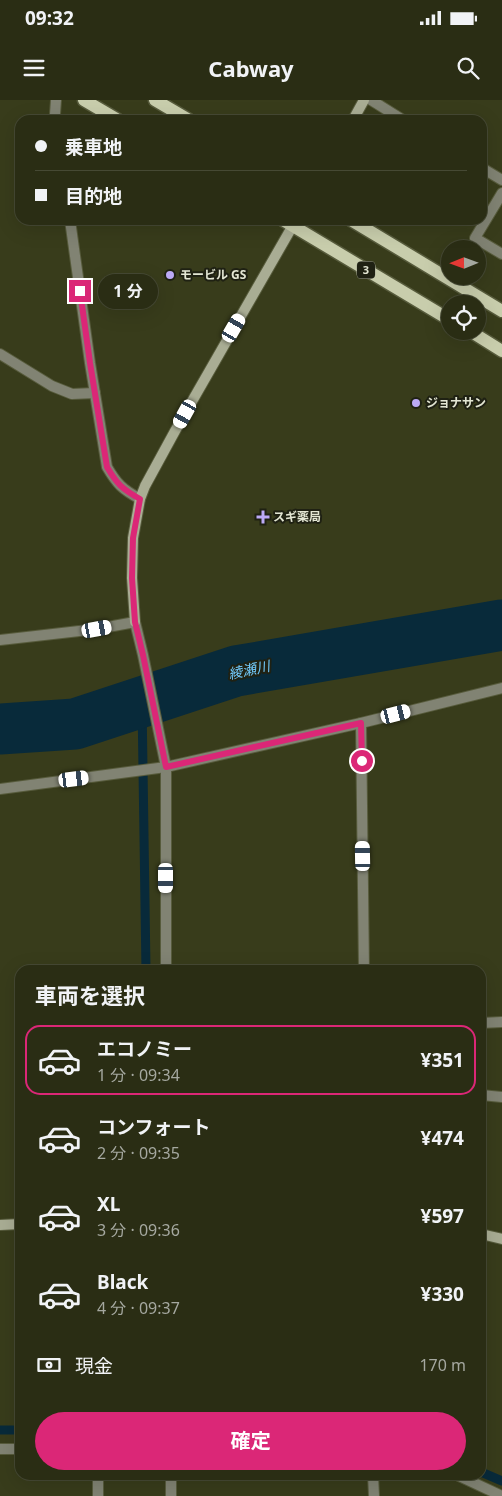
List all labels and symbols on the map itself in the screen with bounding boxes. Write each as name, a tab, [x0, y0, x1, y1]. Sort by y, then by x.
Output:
north arrow	[441, 240, 486, 285]
road number: 3	[357, 262, 375, 278]
place label: モービル GS	[180, 266, 247, 283]
marker: モービル GS	[164, 269, 176, 281]
callout: 1 分	[98, 274, 158, 308]
route end	[69, 280, 91, 302]
car	[220, 311, 247, 345]
place label: ジョナサン	[426, 394, 486, 411]
car	[171, 397, 198, 431]
marker: ジョナサン	[410, 397, 422, 409]
place label: スギ薬局	[273, 508, 321, 525]
marker: スギ薬局	[257, 511, 269, 523]
car	[80, 619, 113, 639]
water label: 綾瀬川	[226, 655, 273, 683]
car	[379, 703, 412, 725]
route start	[351, 750, 373, 772]
car	[58, 770, 89, 788]
car	[355, 841, 370, 871]
car	[158, 863, 173, 893]

